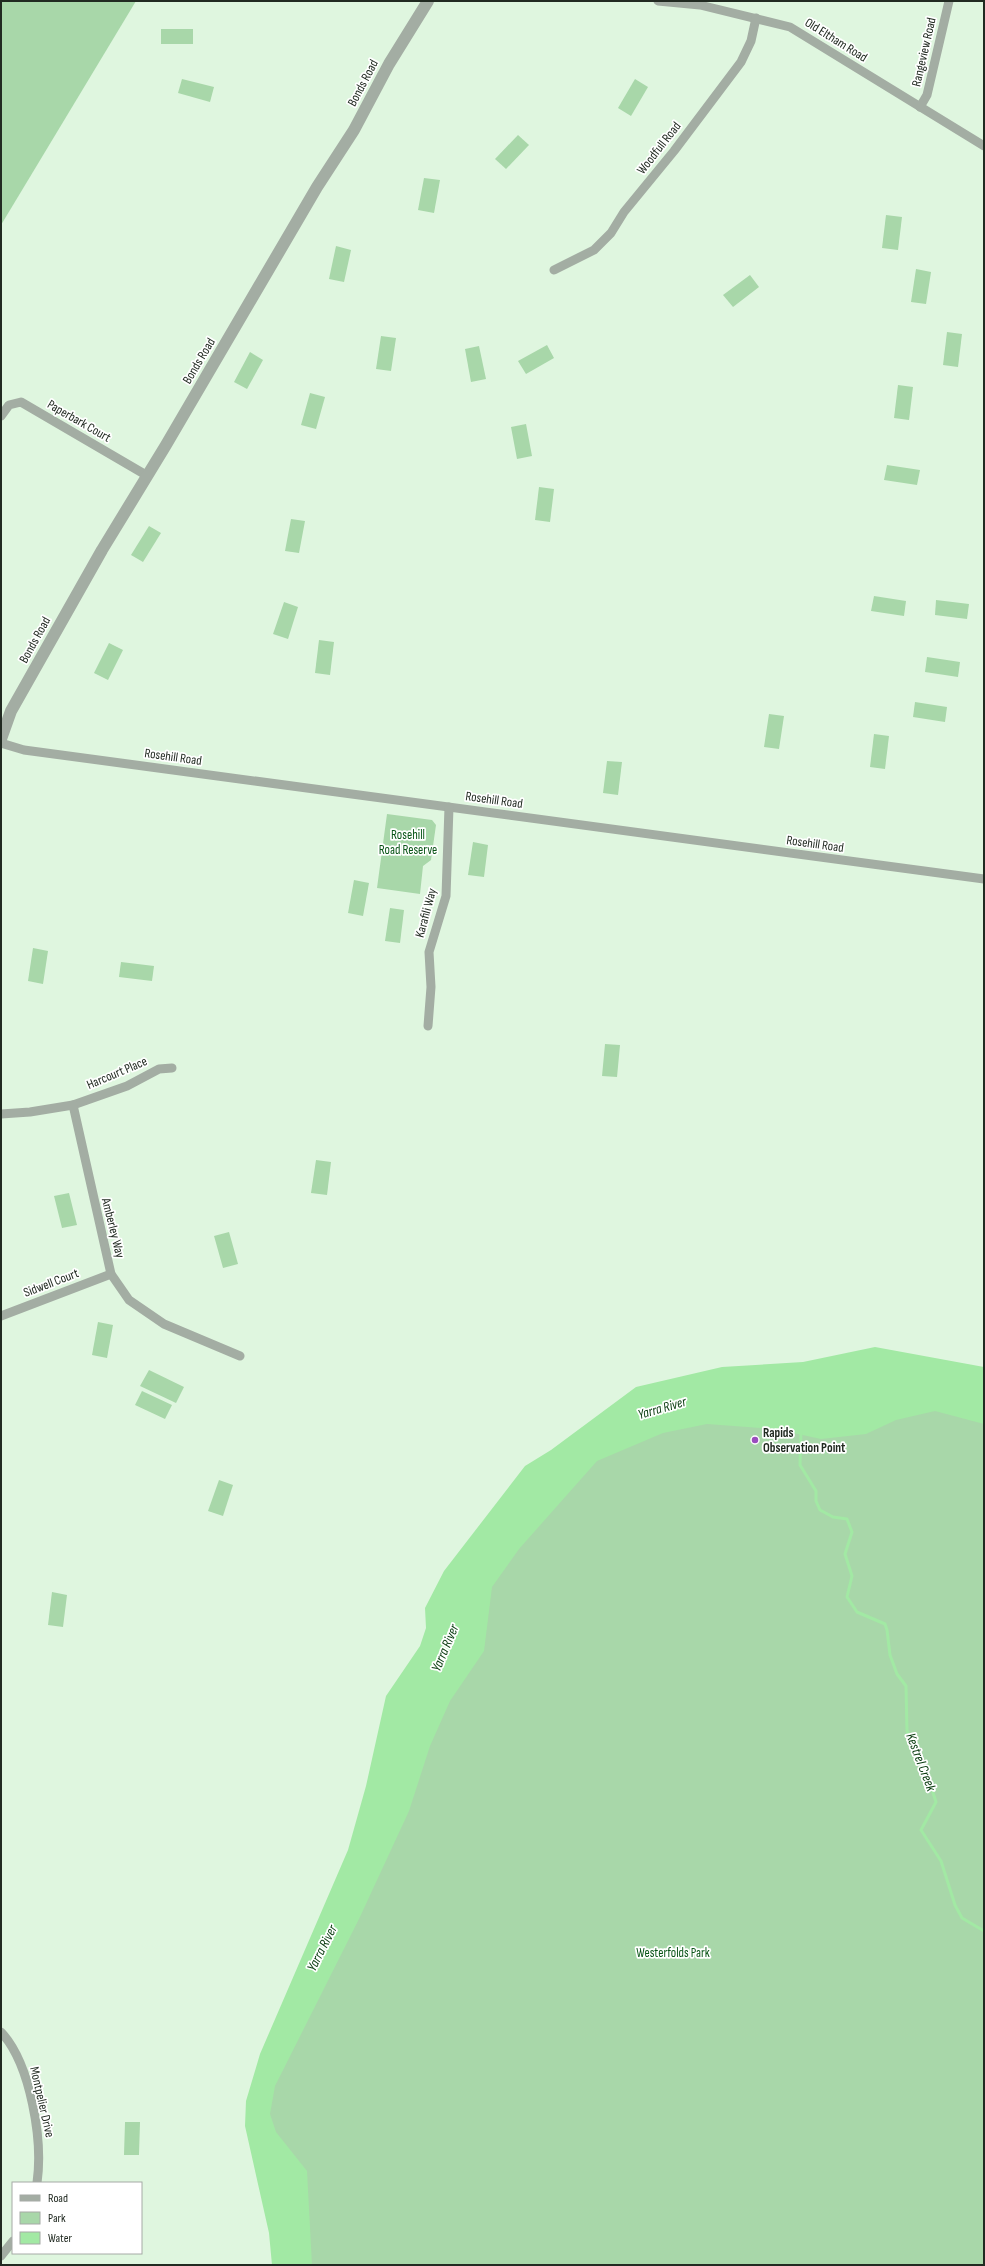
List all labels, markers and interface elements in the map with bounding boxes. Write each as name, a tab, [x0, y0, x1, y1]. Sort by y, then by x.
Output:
street label: Old Eltham Road	[802, 14, 870, 66]
street label: Rangeview Road	[908, 16, 940, 88]
street label: Bonds Road	[344, 57, 382, 109]
street label: Woodfull Road	[634, 119, 684, 177]
street label: Bonds Road	[179, 335, 219, 387]
street label: Paperbark Court	[44, 396, 114, 446]
street label: Bonds Road	[16, 614, 54, 666]
street label: Rosehill Road	[143, 745, 203, 769]
street label: Rosehill Road	[464, 788, 524, 812]
park label: Rosehill Road Reserve	[379, 827, 437, 858]
street label: Rosehill Road	[785, 832, 845, 856]
street label: Karafili Way	[412, 887, 440, 939]
street label: Harcourt Place	[84, 1053, 150, 1093]
street label: Amberley Way	[98, 1195, 128, 1260]
street label: Sidwell Court	[21, 1265, 81, 1301]
water label: Yarra River	[636, 1393, 689, 1423]
place label: Rapids Observation Point	[763, 1425, 846, 1456]
marker: Rapids Observation Point	[750, 1435, 760, 1445]
water label: Yarra River	[427, 1621, 463, 1674]
water label: Kestrel Creek	[902, 1731, 940, 1794]
water label: Yarra River	[303, 1921, 341, 1974]
park label: Westerfolds Park	[636, 1945, 710, 1961]
street label: Montpelier Drive	[26, 2065, 58, 2139]
legend	[12, 2182, 142, 2254]
text: Road	[48, 2191, 68, 2206]
text: Park	[48, 2211, 66, 2226]
text: Water	[48, 2231, 72, 2246]

